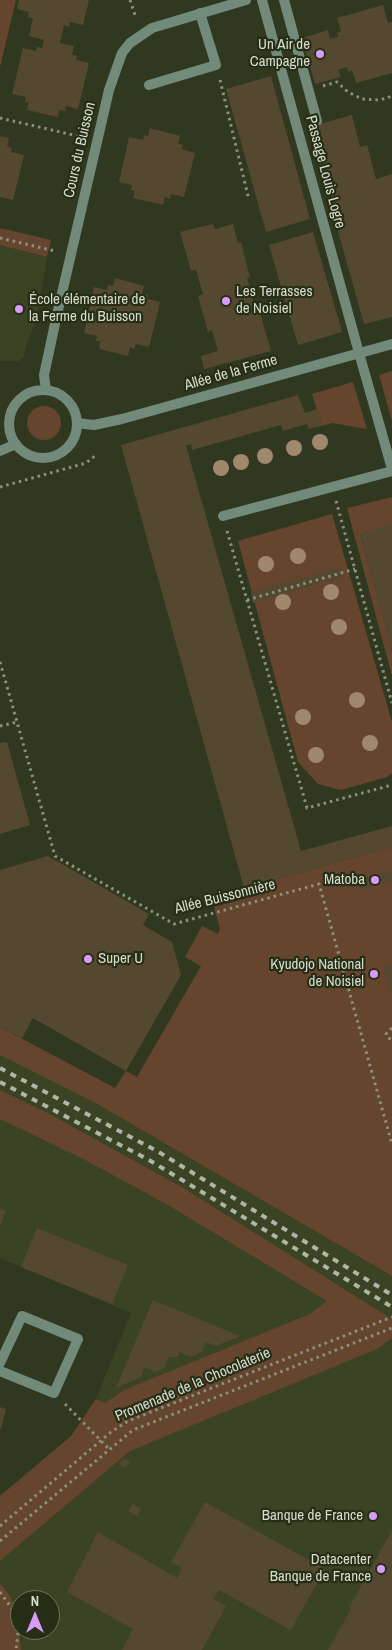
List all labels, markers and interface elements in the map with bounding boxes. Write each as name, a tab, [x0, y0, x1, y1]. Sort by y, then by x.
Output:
place label: Un Air de Campagne	[250, 36, 310, 71]
marker: Un Air de Campagne	[314, 48, 326, 60]
street label: Cours du Buisson	[60, 100, 100, 200]
street label: Passage Louis Logre	[301, 114, 349, 230]
place label: Les Terrasses de Noisiel	[236, 283, 313, 318]
place label: École élémentaire de la Ferme du Buisson	[29, 291, 145, 326]
marker: Les Terrasses de Noisiel	[220, 295, 232, 307]
marker: École élémentaire de la Ferme du Buisson	[13, 303, 25, 315]
street label: Allée de la Ferme	[182, 351, 280, 395]
place label: Matoba	[324, 871, 365, 889]
marker: Matoba	[369, 874, 381, 886]
street label: Allée Buissonnière	[173, 876, 277, 918]
place label: Super U	[98, 950, 143, 968]
marker: Super U	[82, 953, 94, 965]
place label: Kyudojo National de Noisiel	[270, 956, 364, 991]
marker: Kyudojo National de Noisiel	[368, 968, 380, 980]
street label: Promenade de la Chocolaterie	[113, 1344, 273, 1426]
place label: Banque de France	[262, 1507, 363, 1525]
marker: Banque de France	[367, 1510, 379, 1522]
place label: Datacenter Banque de France	[270, 1551, 371, 1586]
marker: Datacenter Banque de France	[375, 1563, 387, 1575]
north arrow	[10, 1590, 60, 1640]
text: N	[31, 1592, 39, 1610]

